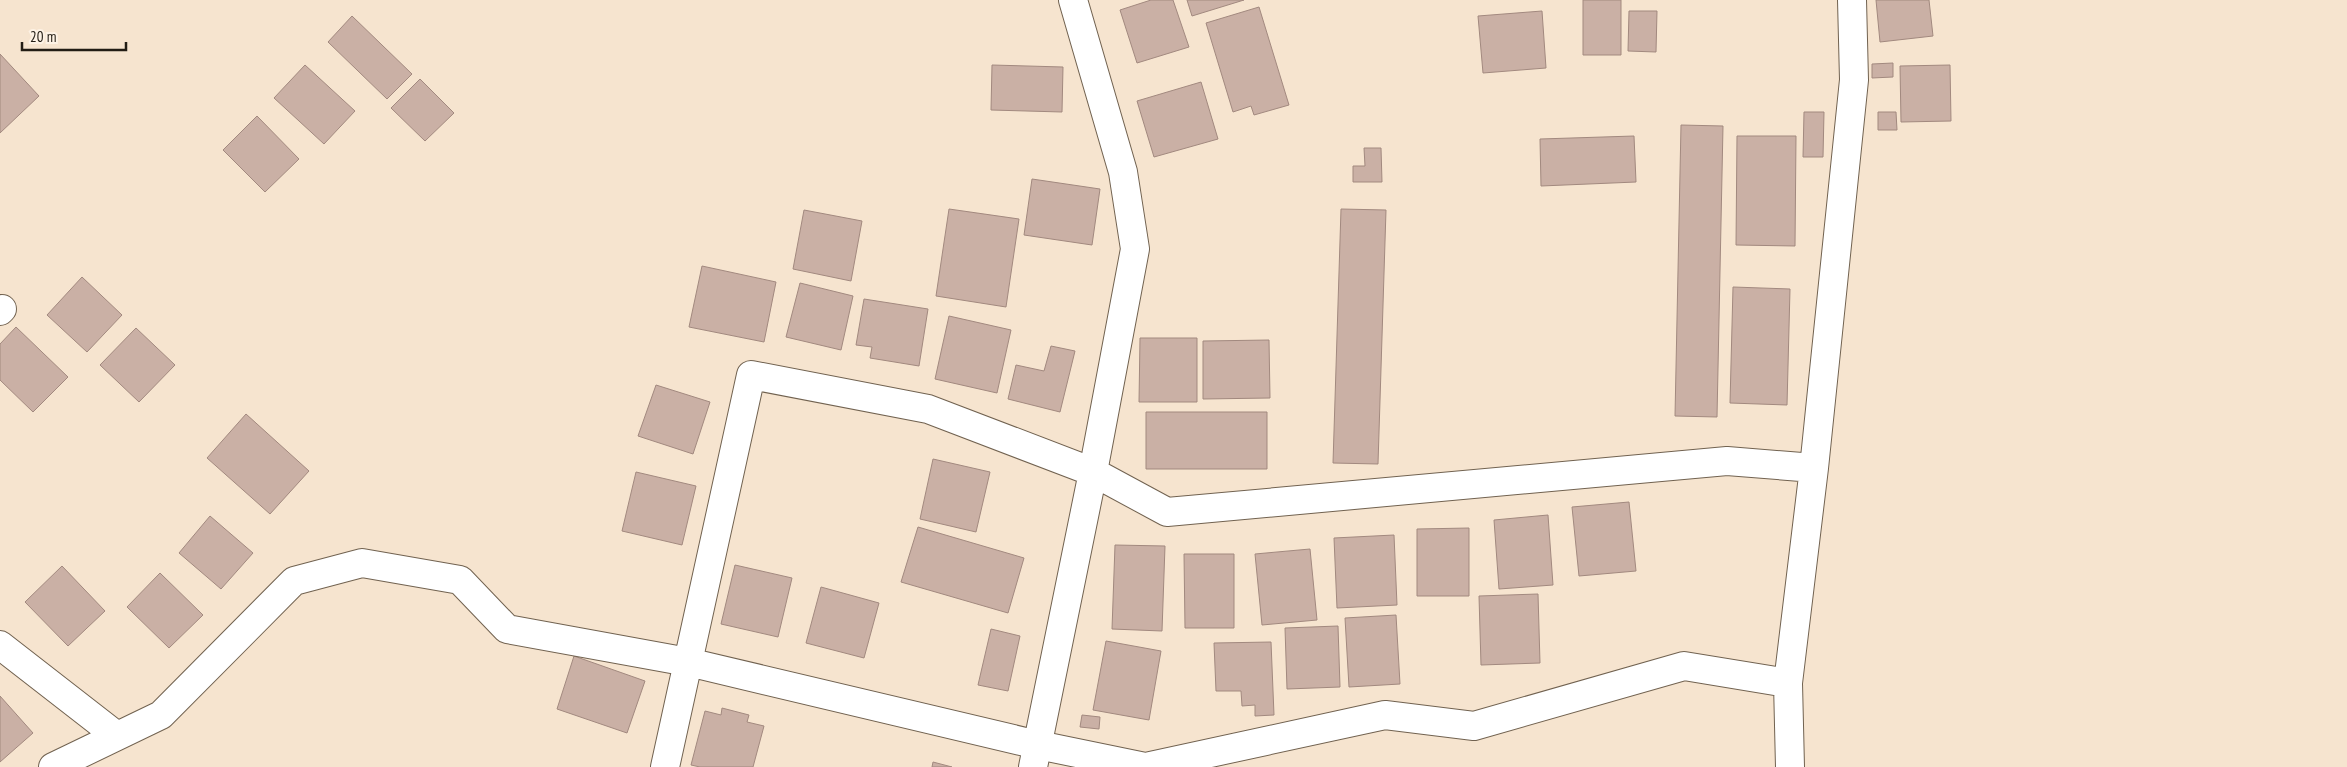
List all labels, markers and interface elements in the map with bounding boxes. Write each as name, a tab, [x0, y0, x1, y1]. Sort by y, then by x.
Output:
scale bar	[22, 20, 126, 52]
text: 20 m	[30, 27, 56, 46]

